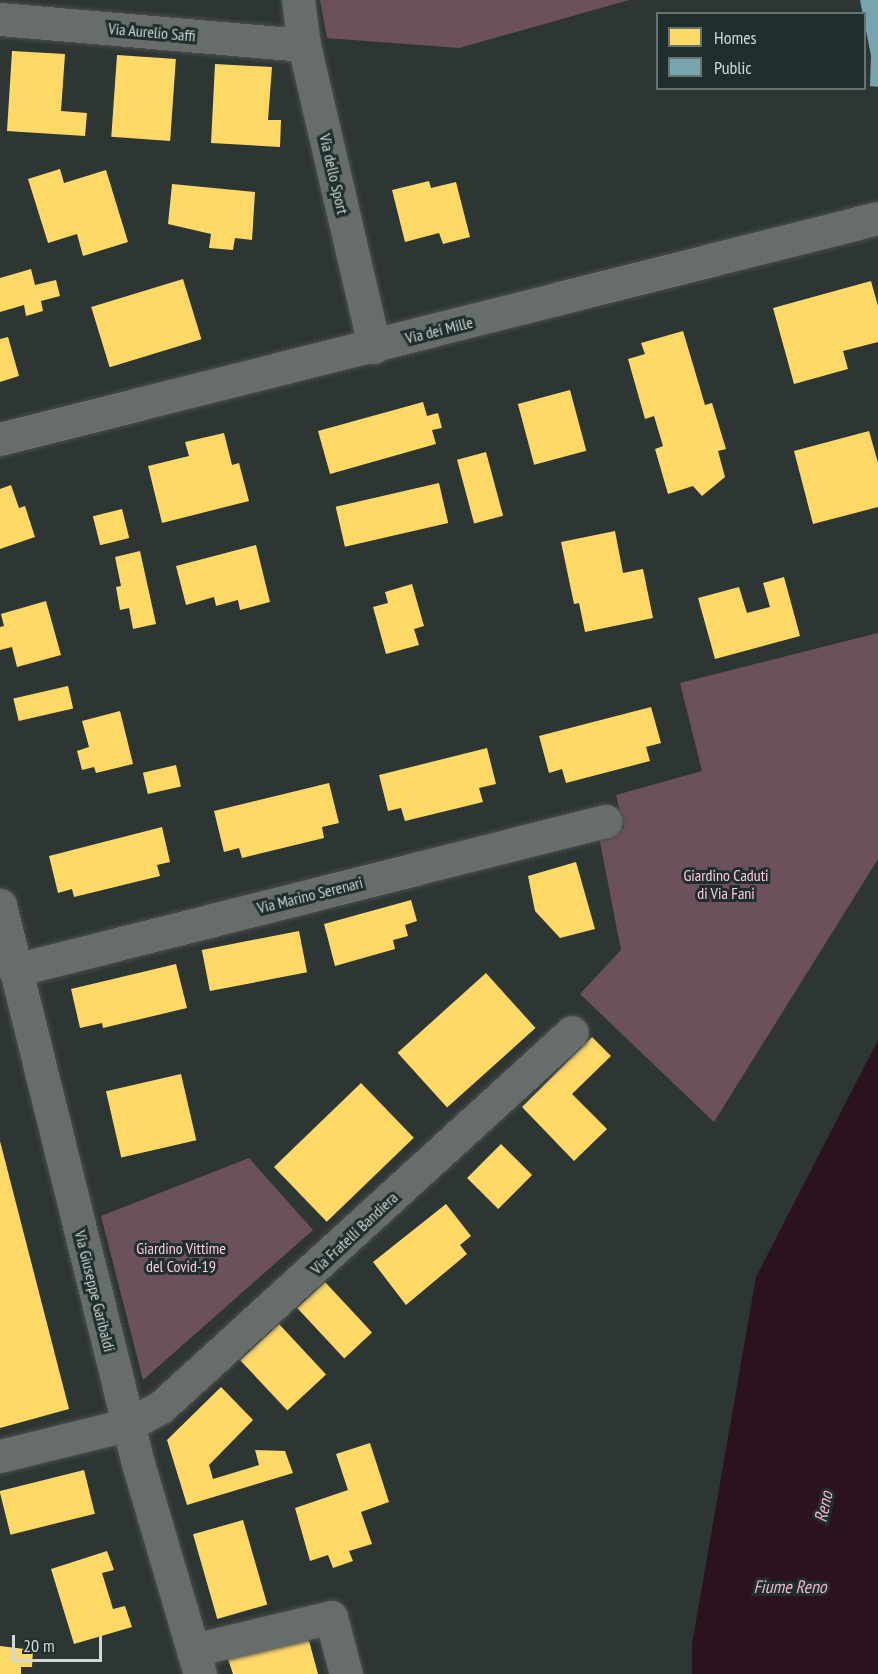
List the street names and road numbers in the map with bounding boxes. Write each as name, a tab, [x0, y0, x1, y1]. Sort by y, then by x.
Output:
street label: Via Aurelio Saffi	[107, 19, 197, 45]
street label: Via dello Sport	[315, 132, 353, 216]
street label: Via dei Mille	[403, 312, 475, 348]
street label: Via Marino Serenari	[255, 873, 365, 917]
street label: Via Fratelli Bandiera	[306, 1188, 402, 1278]
street label: Via Giuseppe Garibaldi	[71, 1228, 119, 1354]

